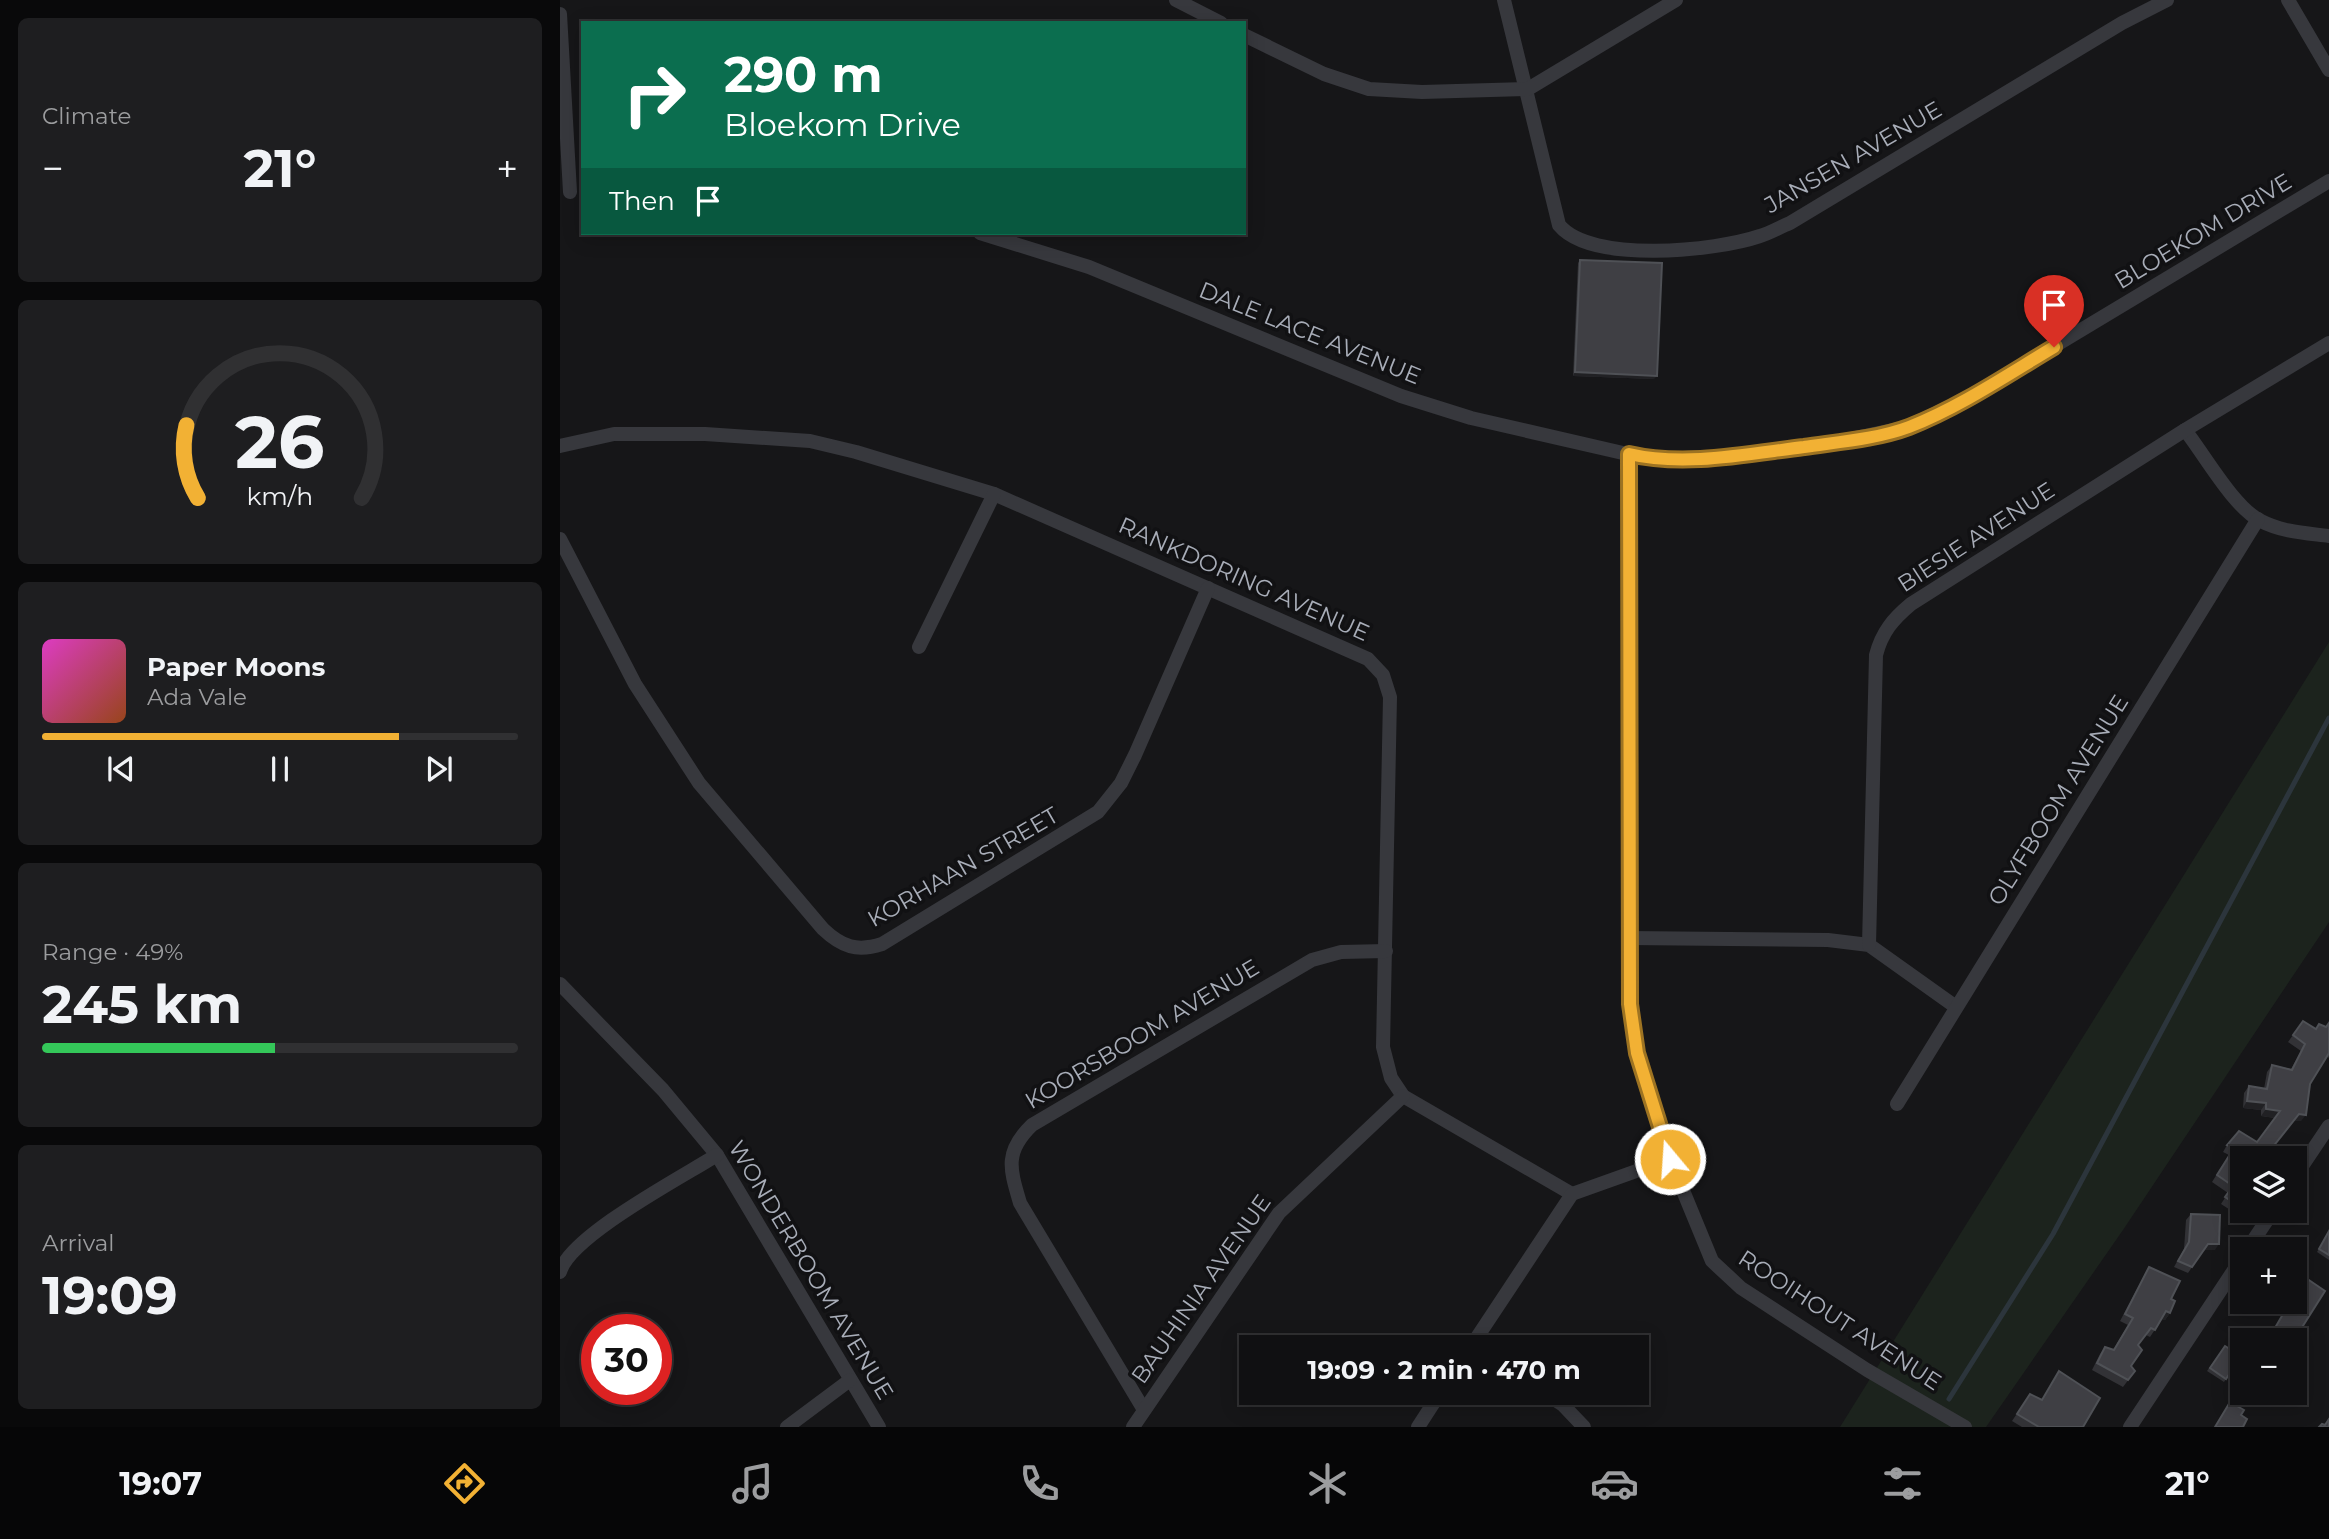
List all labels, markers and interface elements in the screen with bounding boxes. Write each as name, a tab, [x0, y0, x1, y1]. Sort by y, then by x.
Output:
text: 290 m	[724, 45, 883, 104]
icon: right	[609, 49, 700, 140]
street label: JANSEN AVENUE	[1759, 95, 1946, 220]
text: Climate	[42, 102, 131, 130]
text: Bloekom Drive	[724, 105, 961, 144]
text: 21°	[244, 137, 316, 200]
text: −	[42, 145, 64, 192]
text: +	[496, 145, 518, 192]
street label: BLOEKOM DRIVE	[2110, 167, 2296, 295]
icon: arrive	[689, 182, 727, 220]
text: Then	[609, 185, 675, 217]
pin	[2024, 275, 2084, 347]
street label: DALE LACE AVENUE	[1195, 276, 1425, 390]
icon: arrive	[2035, 286, 2073, 324]
text: 26	[235, 398, 325, 486]
street label: BIESIE AVENUE	[1892, 476, 2060, 598]
text: km/h	[247, 480, 313, 510]
street label: RANKDORING AVENUE	[1114, 511, 1374, 647]
text: Paper Moons	[147, 651, 325, 683]
text: Ada Vale	[147, 683, 247, 711]
street label: OLYFBOOM AVENUE	[1982, 690, 2134, 910]
icon: previous	[102, 750, 140, 788]
icon: pause	[261, 750, 299, 788]
icon: next	[420, 750, 458, 788]
street label: KORHAAN STREET	[863, 801, 1064, 933]
text: Range · 49%	[42, 938, 183, 966]
street label: KOORSBOOM AVENUE	[1020, 953, 1264, 1115]
text: 245 km	[42, 973, 242, 1036]
position arrow	[1633, 1122, 1707, 1196]
street label: WONDERBOOM AVENUE	[723, 1135, 899, 1405]
map controls	[2230, 1146, 2307, 1405]
button: layers	[2230, 1146, 2307, 1223]
street label: BAUHINIA AVENUE	[1125, 1189, 1277, 1389]
text: Arrival	[42, 1229, 115, 1257]
button: +	[2230, 1237, 2307, 1314]
street label: ROOIHOUT AVENUE	[1733, 1244, 1947, 1396]
text: 19:09	[42, 1264, 178, 1327]
speed limit sign: 30	[581, 1314, 672, 1405]
button: −	[2230, 1328, 2307, 1405]
text: 19:09 · 2 min · 470 m	[1307, 1354, 1581, 1386]
icon: directions	[440, 1459, 489, 1508]
icon: music	[728, 1459, 777, 1508]
icon: phone	[1015, 1459, 1064, 1508]
icon: climate	[1303, 1459, 1352, 1508]
icon: car	[1590, 1459, 1639, 1508]
icon: filters	[1878, 1459, 1927, 1508]
text: 19:07	[119, 1464, 202, 1503]
text: 21°	[2165, 1464, 2210, 1503]

